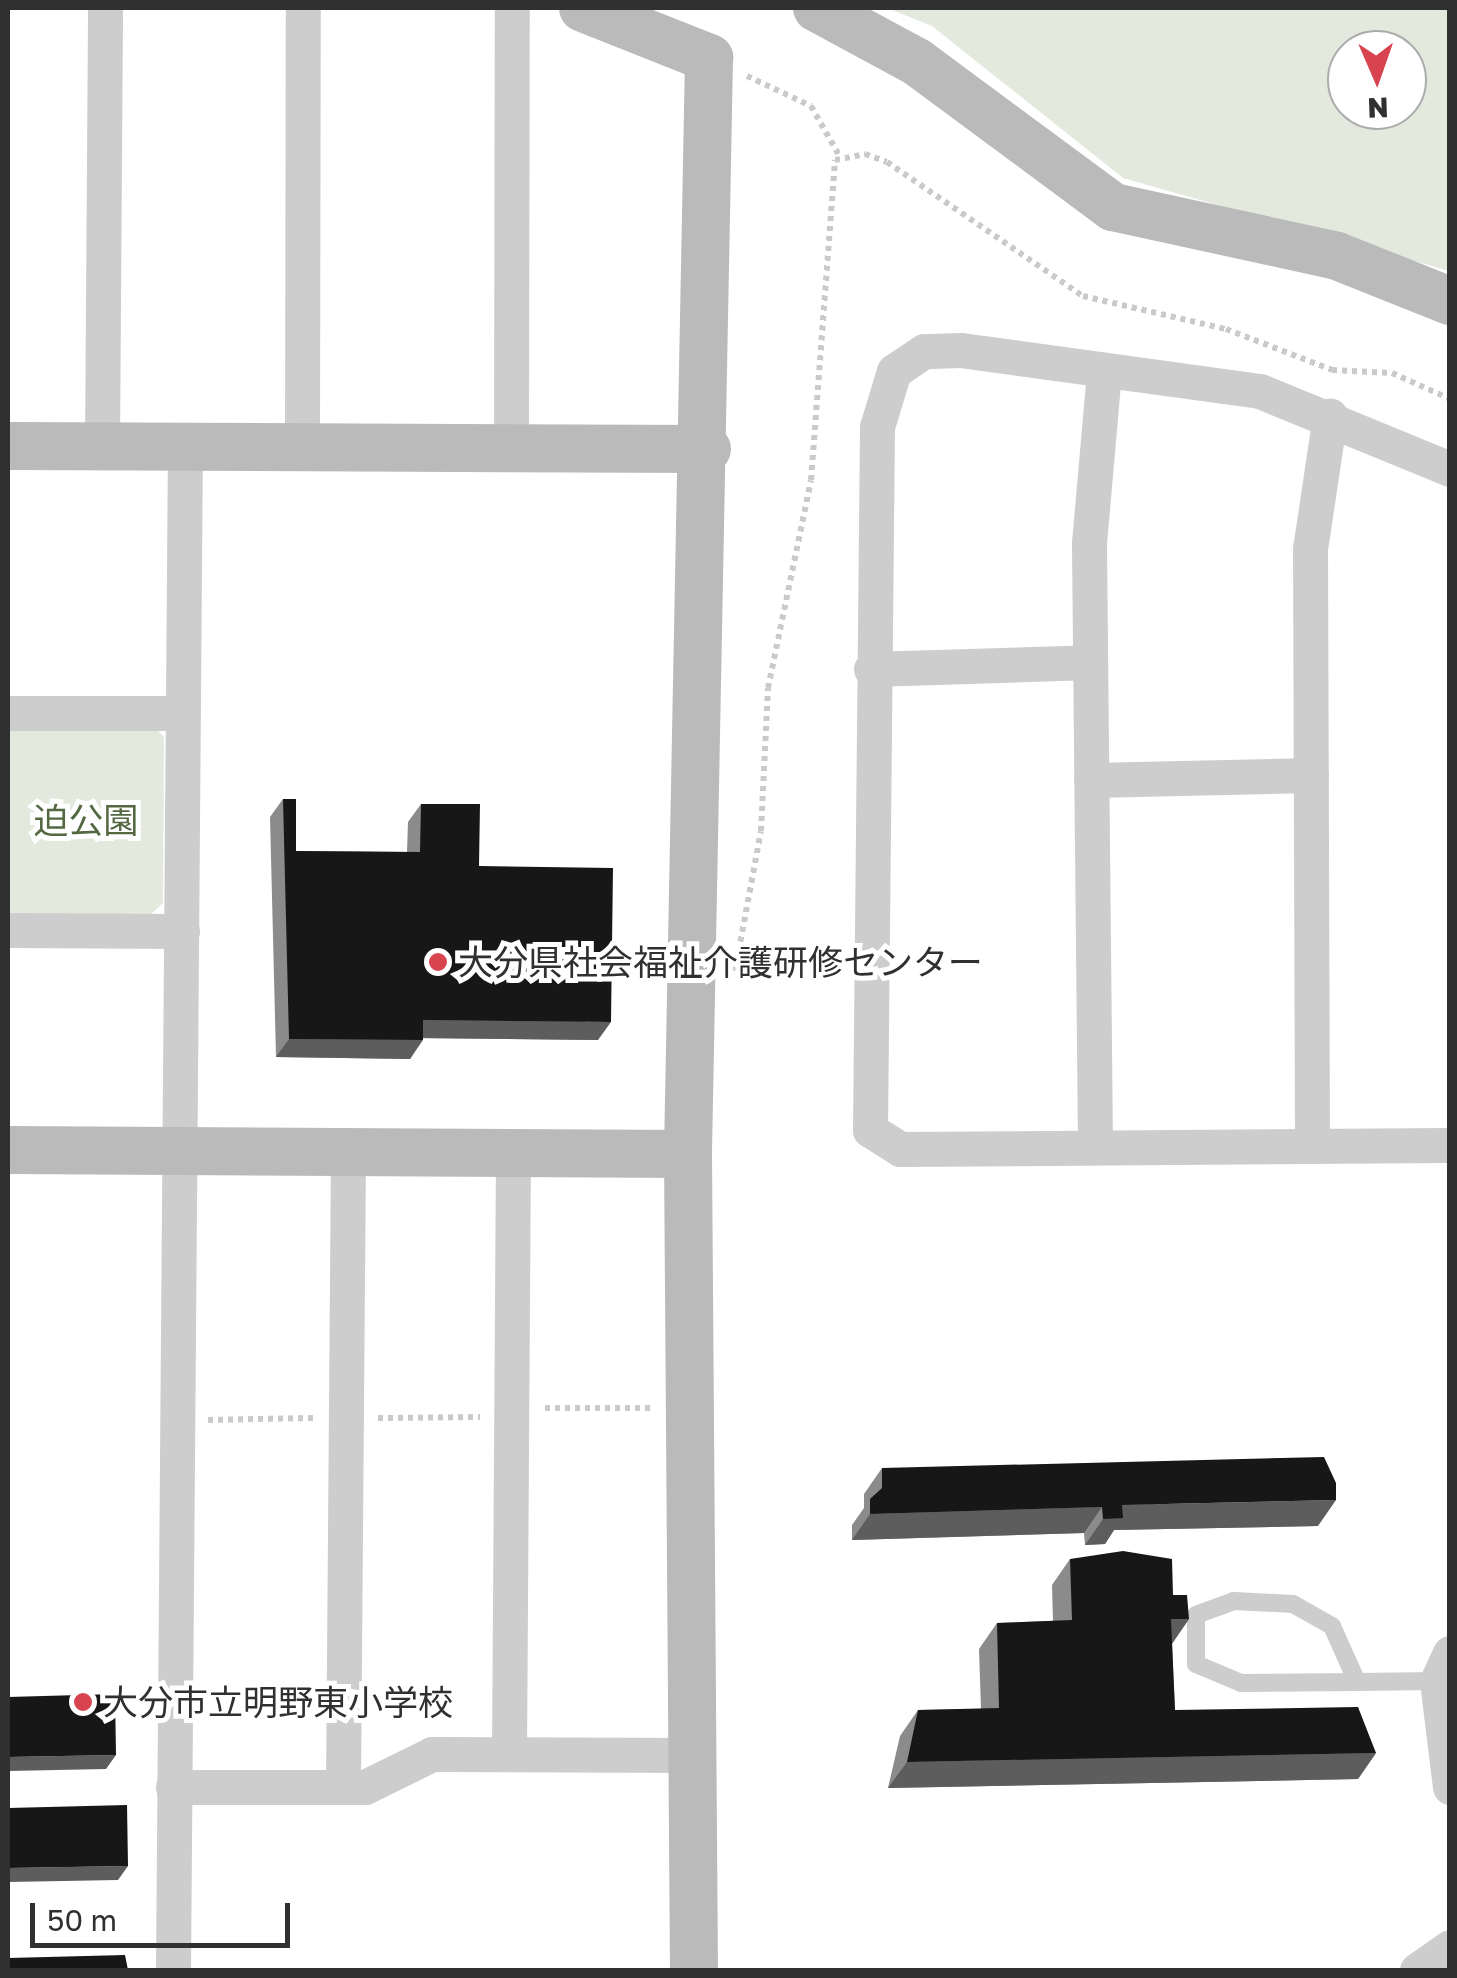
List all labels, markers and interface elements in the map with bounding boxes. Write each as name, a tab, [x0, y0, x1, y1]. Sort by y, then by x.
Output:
north arrow	[1327, 30, 1427, 130]
text: N	[1367, 92, 1389, 125]
park label: 迫公園	[34, 799, 138, 841]
place label: 大分県社会福祉介護研修センター	[458, 941, 983, 983]
marker: 大分県社会福祉介護研修センター	[427, 951, 449, 973]
place label: 大分市立明野東小学校	[103, 1681, 453, 1723]
marker: 大分市立明野東小学校	[72, 1691, 94, 1713]
scale bar	[35, 1883, 295, 1945]
text: 50 m	[47, 1902, 117, 1938]

